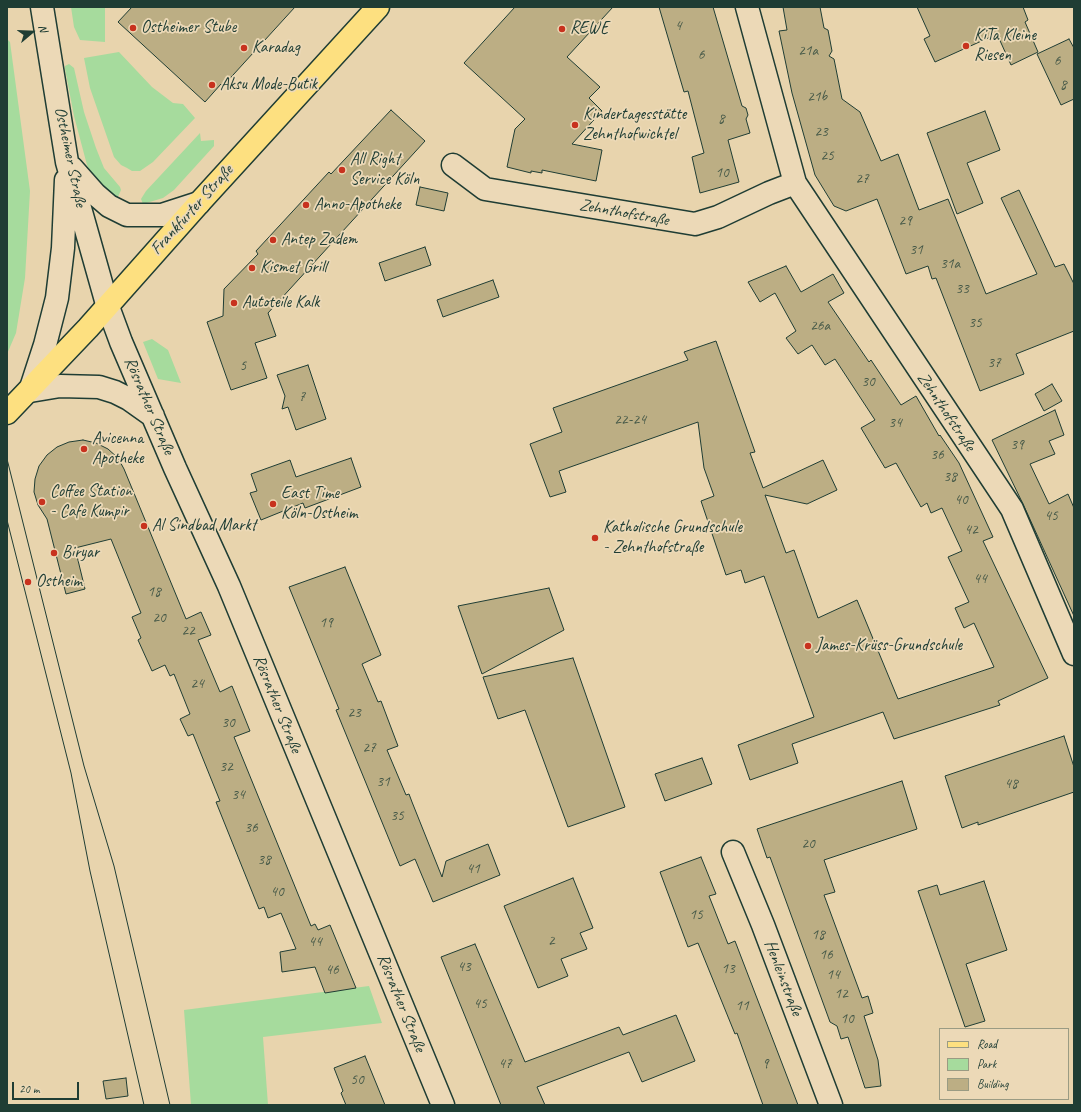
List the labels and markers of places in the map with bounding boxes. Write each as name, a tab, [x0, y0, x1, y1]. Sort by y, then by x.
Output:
place label: Ostheimer Stube	[141, 18, 236, 38]
place label: REWE	[570, 19, 609, 39]
marker: Ostheimer Stube	[128, 23, 138, 33]
marker: REWE	[557, 24, 567, 34]
place label: KiTa Kleine Riesen	[974, 26, 1036, 66]
place label: Karadag	[252, 38, 300, 58]
marker: KiTa Kleine Riesen	[961, 41, 971, 51]
marker: Karadag	[239, 43, 249, 53]
place label: Aksu Mode-Butik	[220, 75, 317, 95]
marker: Aksu Mode-Butik	[207, 80, 217, 90]
place label: Kindertagesstätte Zehnthofwichtel	[583, 105, 686, 145]
marker: Kindertagesstätte Zehnthofwichtel	[570, 120, 580, 130]
place label: All Right Service Köln	[350, 150, 419, 190]
marker: All Right Service Köln	[337, 165, 347, 175]
place label: Anno-Apotheke	[314, 195, 401, 215]
marker: Anno-Apotheke	[301, 200, 311, 210]
place label: Antep Zadem	[281, 230, 357, 250]
marker: Antep Zadem	[268, 235, 278, 245]
place label: Kismet Grill	[260, 258, 327, 278]
marker: Kismet Grill	[247, 263, 257, 273]
place label: Autoteile Kalk	[242, 293, 319, 313]
marker: Autoteile Kalk	[229, 298, 239, 308]
place label: Avicenna Apotheke	[92, 429, 144, 469]
marker: Avicenna Apotheke	[79, 444, 89, 454]
place label: Coffee Station - Cafe Kumpir	[50, 482, 132, 522]
place label: East Time Köln-Ostheim	[281, 484, 357, 524]
marker: Coffee Station - Cafe Kumpir	[37, 497, 47, 507]
marker: East Time Köln-Ostheim	[268, 499, 278, 509]
place label: Al Sindbad Markt	[152, 516, 256, 536]
place label: Katholische Grundschule - Zehnthofstraße	[603, 518, 742, 558]
marker: Al Sindbad Markt	[139, 521, 149, 531]
marker: Katholische Grundschule - Zehnthofstraße	[590, 533, 600, 543]
place label: Biryar	[62, 543, 99, 563]
marker: Biryar	[49, 548, 59, 558]
place label: Ostheim	[36, 572, 82, 592]
marker: Ostheim	[23, 577, 33, 587]
place label: James-Krüss-Grundschule	[816, 636, 962, 656]
marker: James-Krüss-Grundschule	[803, 641, 813, 651]

